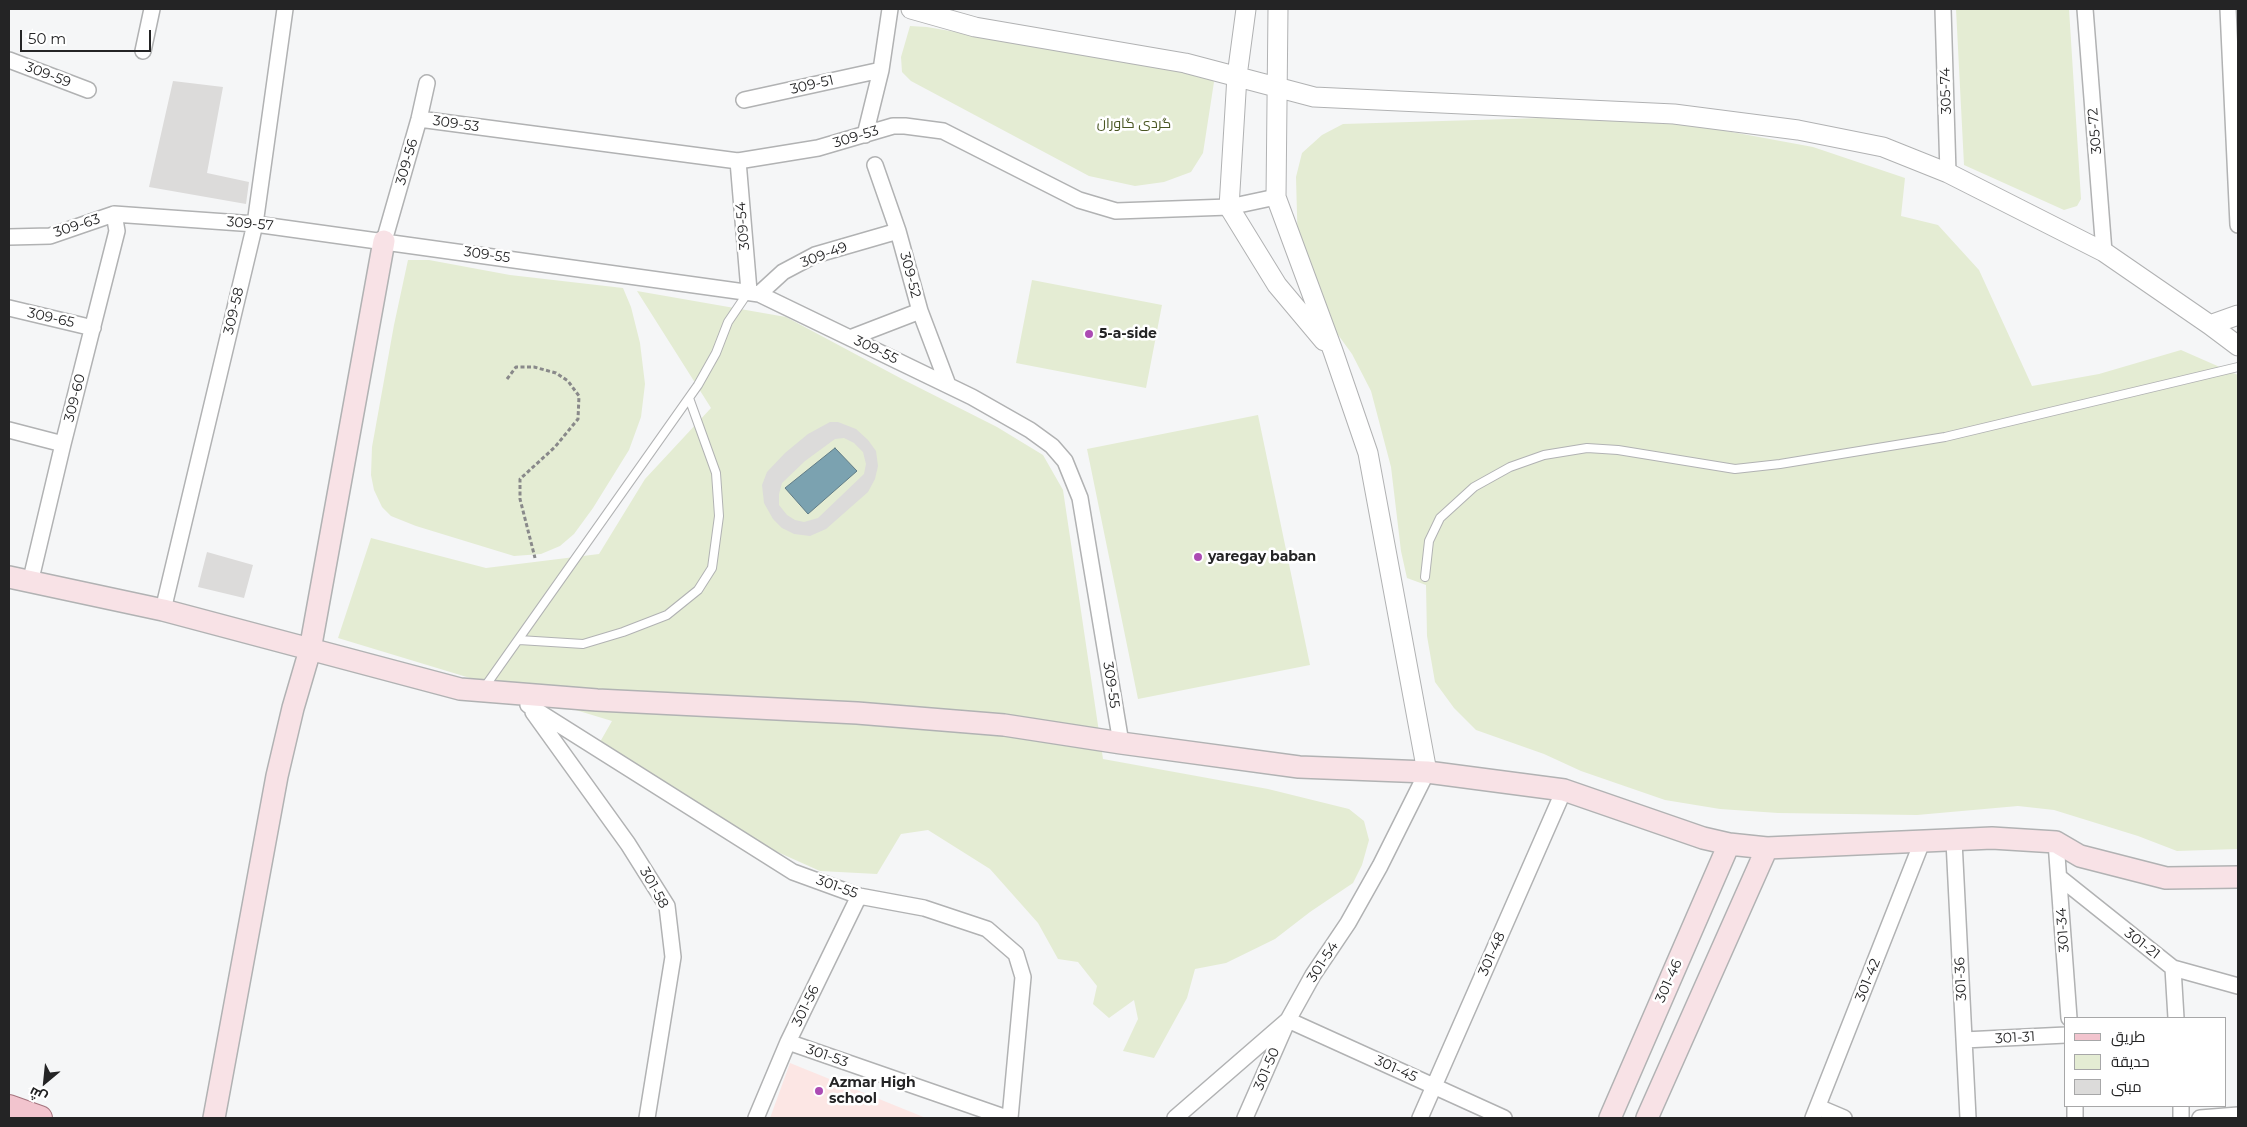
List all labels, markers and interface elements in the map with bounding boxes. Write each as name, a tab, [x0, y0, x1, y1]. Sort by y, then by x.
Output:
scale bar	[22, 20, 154, 52]
text: 50 m	[28, 29, 66, 48]
street label: 309-59	[23, 59, 73, 91]
street label: 305-74	[1937, 67, 1955, 115]
street label: 309-51	[789, 72, 835, 98]
street label: 305-72	[2085, 107, 2105, 155]
street label: 309-53	[432, 112, 480, 136]
park label: گردی گاوران	[1097, 116, 1171, 132]
street label: 309-53	[831, 122, 881, 152]
street label: 309-56	[392, 137, 422, 187]
street label: 309-54	[733, 201, 753, 251]
street label: 309-63	[52, 211, 102, 241]
street label: 309-57	[226, 214, 274, 234]
street label: 309-49	[798, 238, 850, 272]
street label: 309-55	[463, 243, 511, 267]
street label: 309-52	[896, 250, 924, 300]
street label: 309-58	[220, 286, 248, 336]
street label: 309-65	[26, 304, 76, 332]
place label: 5-a-side	[1099, 326, 1157, 342]
marker: 5-a-side	[1083, 328, 1095, 340]
street label: 309-55	[851, 332, 901, 368]
street label: 309-60	[61, 372, 89, 424]
place label: yaregay baban	[1208, 549, 1316, 565]
marker: yaregay baban	[1192, 551, 1204, 563]
street label: 309-55	[1099, 661, 1123, 709]
street label: 301-58	[636, 865, 672, 911]
street label: 301-55	[814, 872, 860, 902]
street label: 301-34	[2053, 907, 2073, 953]
street label: 301-21	[2121, 925, 2163, 963]
street label: 301-48	[1475, 930, 1509, 978]
street label: 301-54	[1304, 939, 1342, 985]
street label: 301-42	[1852, 956, 1884, 1004]
street label: 301-46	[1652, 957, 1686, 1005]
street label: 301-36	[1951, 957, 1971, 1001]
street label: 301-56	[789, 983, 823, 1029]
legend	[2064, 1017, 2227, 1107]
text: طريق	[2111, 1027, 2145, 1046]
street label: 301-31	[1994, 1029, 2036, 1047]
street label: 301-53	[804, 1041, 850, 1071]
street label: 301-50	[1251, 1045, 1283, 1093]
street label: 301-45	[1372, 1052, 1420, 1086]
text: حديقة	[2111, 1052, 2150, 1071]
north arrow	[20, 1057, 70, 1107]
place label: Azmar High school	[829, 1075, 916, 1108]
text: مبنى	[2111, 1077, 2142, 1096]
text: ش	[26, 1083, 50, 1107]
marker: Azmar High school	[813, 1085, 825, 1097]

